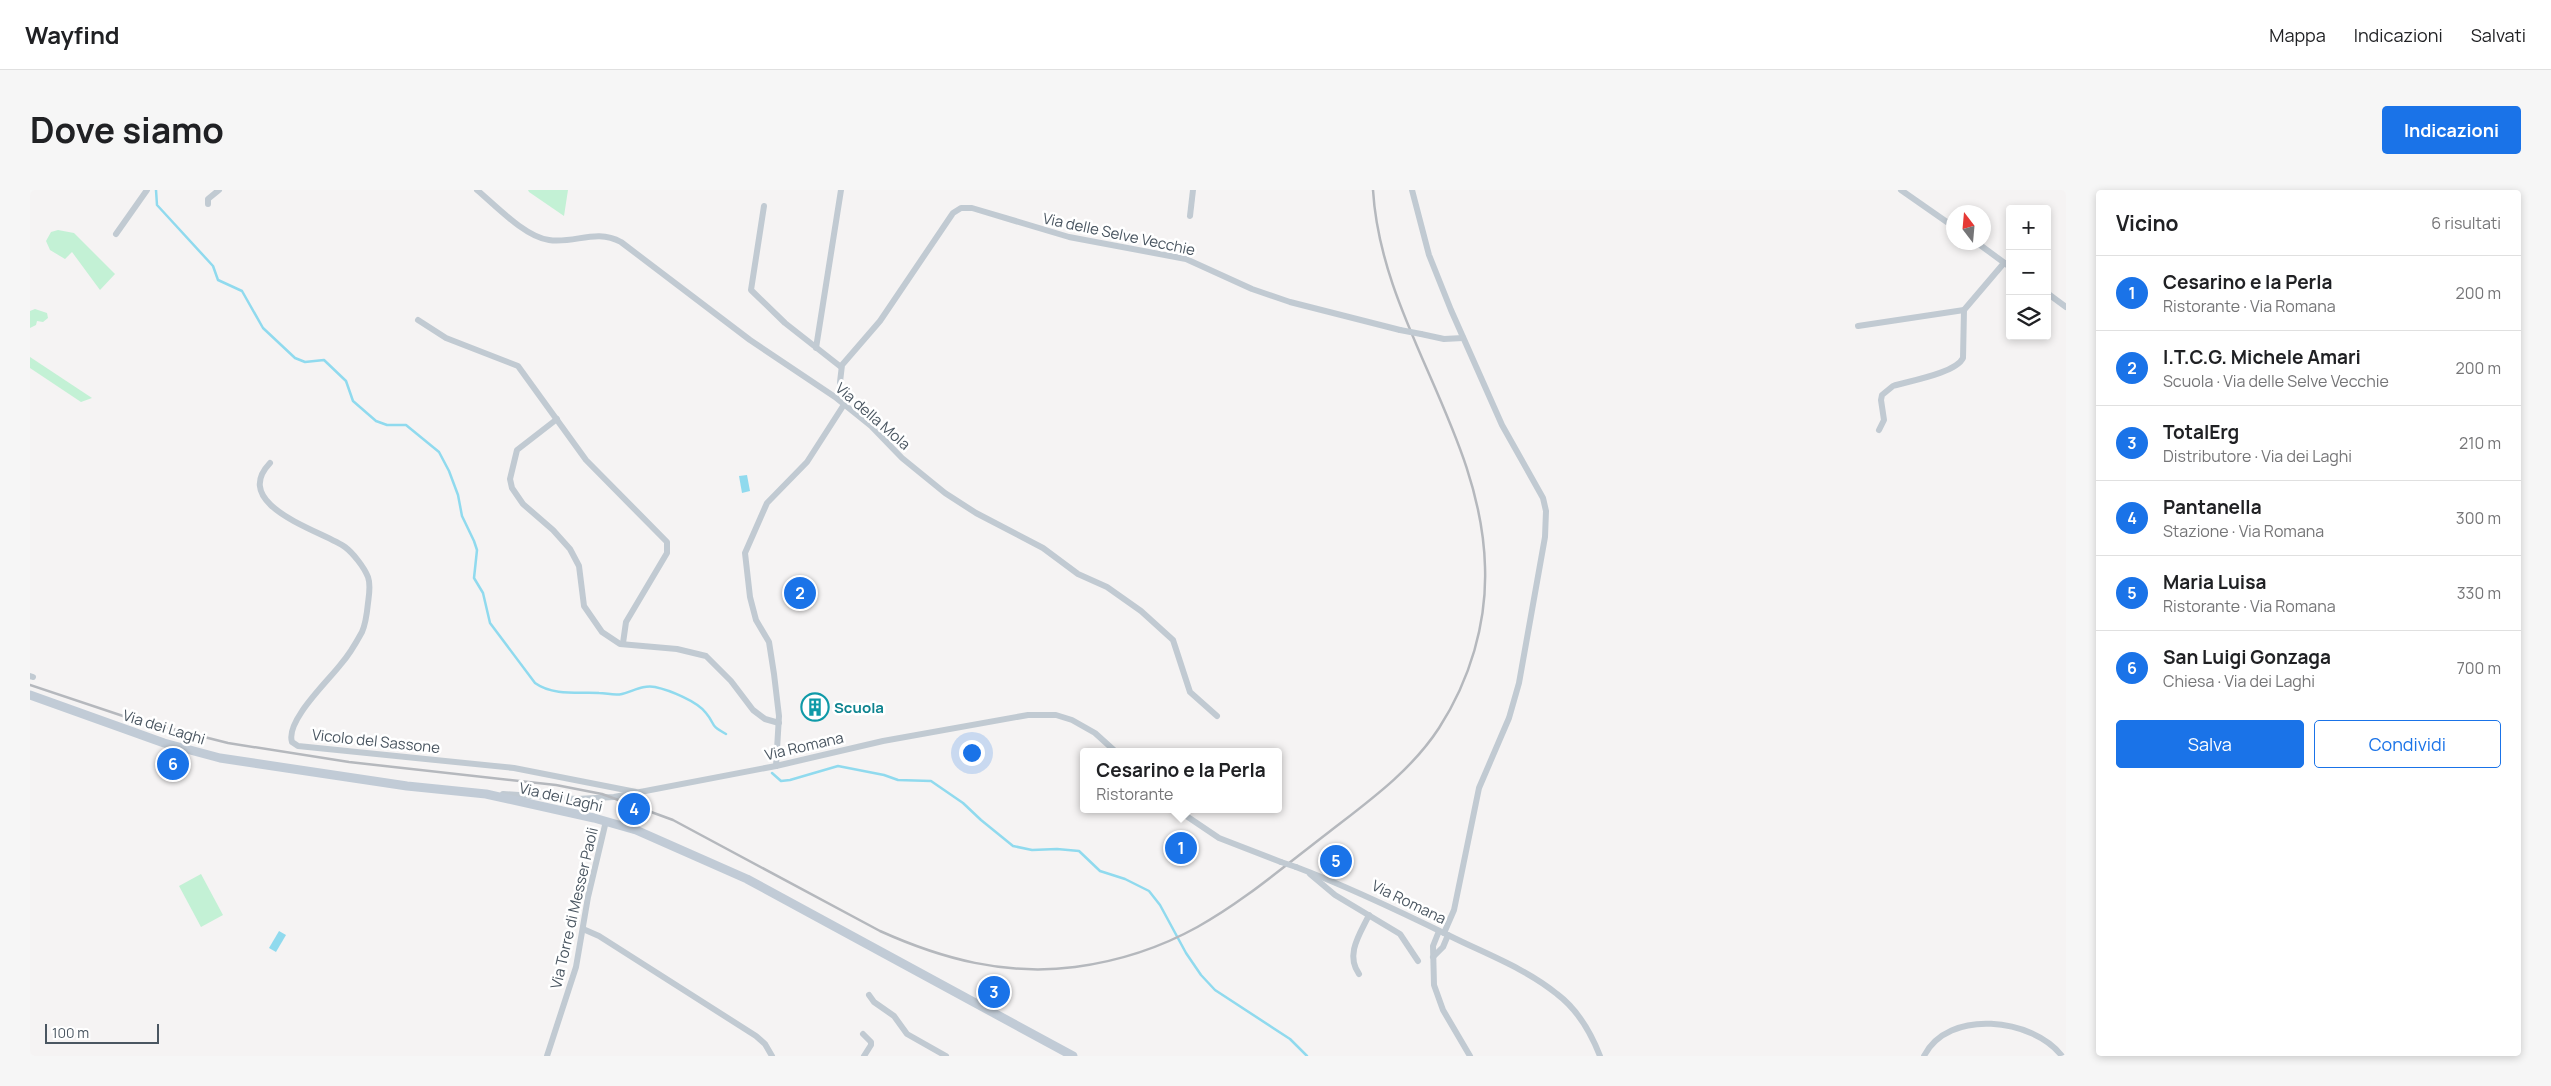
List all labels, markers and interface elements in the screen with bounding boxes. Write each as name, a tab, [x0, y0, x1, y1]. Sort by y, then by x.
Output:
text: Wayfind	[25, 18, 120, 51]
text: Mappa	[2269, 23, 2326, 47]
text: Indicazioni	[2354, 23, 2443, 47]
text: Salvati	[2471, 23, 2526, 47]
text: Dove siamo	[30, 106, 224, 154]
button: Indicazioni	[2382, 106, 2521, 154]
north arrow	[1946, 205, 1991, 250]
map controls	[2006, 205, 2051, 340]
button: +	[2006, 205, 2051, 250]
street label: Via delle Selve Vecchie	[1041, 208, 1197, 260]
text: Vicino	[2116, 209, 2179, 237]
text: 6 risultati	[2431, 212, 2501, 234]
button: −	[2006, 250, 2051, 295]
text: Cesarino e la Perla	[2163, 269, 2332, 295]
text: 1	[2128, 282, 2136, 304]
text: 200 m	[2456, 282, 2501, 304]
button: layers	[2006, 295, 2051, 340]
text: Ristorante · Via Romana	[2163, 295, 2336, 317]
text: I.T.C.G. Michele Amari	[2163, 344, 2361, 370]
text: 2	[2127, 357, 2137, 379]
text: 200 m	[2456, 357, 2501, 379]
text: Scuola · Via delle Selve Vecchie	[2163, 370, 2389, 392]
street label: Via della Mola	[831, 378, 915, 454]
text: TotalErg	[2163, 419, 2239, 445]
text: 3	[2127, 432, 2137, 454]
text: 210 m	[2459, 432, 2501, 454]
text: Distributore · Via dei Laghi	[2163, 445, 2352, 467]
text: Pantanella	[2163, 494, 2262, 520]
text: 4	[2127, 507, 2137, 529]
text: 300 m	[2456, 507, 2501, 529]
text: Stazione · Via Romana	[2163, 520, 2324, 542]
text: Maria Luisa	[2163, 569, 2266, 595]
pin: 2	[784, 574, 816, 612]
text: 5	[2127, 582, 2137, 604]
text: 330 m	[2457, 582, 2501, 604]
text: Ristorante · Via Romana	[2163, 595, 2336, 617]
text: San Luigi Gonzaga	[2163, 644, 2331, 670]
text: 6	[2127, 657, 2137, 679]
text: 700 m	[2457, 657, 2501, 679]
text: Chiesa · Via dei Laghi	[2163, 670, 2315, 692]
building icon: Scuola	[800, 692, 830, 722]
place label: Scuola	[834, 697, 884, 718]
street label: Via dei Laghi	[120, 705, 208, 749]
button: Salva	[2116, 720, 2304, 768]
button: Condividi	[2314, 720, 2501, 768]
street label: Vicolo del Sassone	[311, 724, 441, 758]
street label: Via Romana	[763, 727, 845, 765]
your location	[959, 740, 985, 766]
pin: 6	[157, 745, 189, 783]
popup	[1080, 748, 1282, 813]
text: Cesarino e la Perla	[1096, 757, 1266, 783]
street label: Via dei Laghi	[517, 777, 605, 817]
text: Ristorante	[1096, 783, 1173, 805]
pin: 4	[618, 790, 650, 828]
street label: Via Torre di Messer Paoli	[545, 825, 603, 991]
pin: 1	[1165, 829, 1197, 867]
pin: 5	[1320, 842, 1352, 880]
street label: Via Romana	[1368, 875, 1450, 929]
pin: 3	[978, 973, 1010, 1011]
scale bar	[45, 1021, 159, 1044]
text: 100 m	[52, 1023, 89, 1042]

